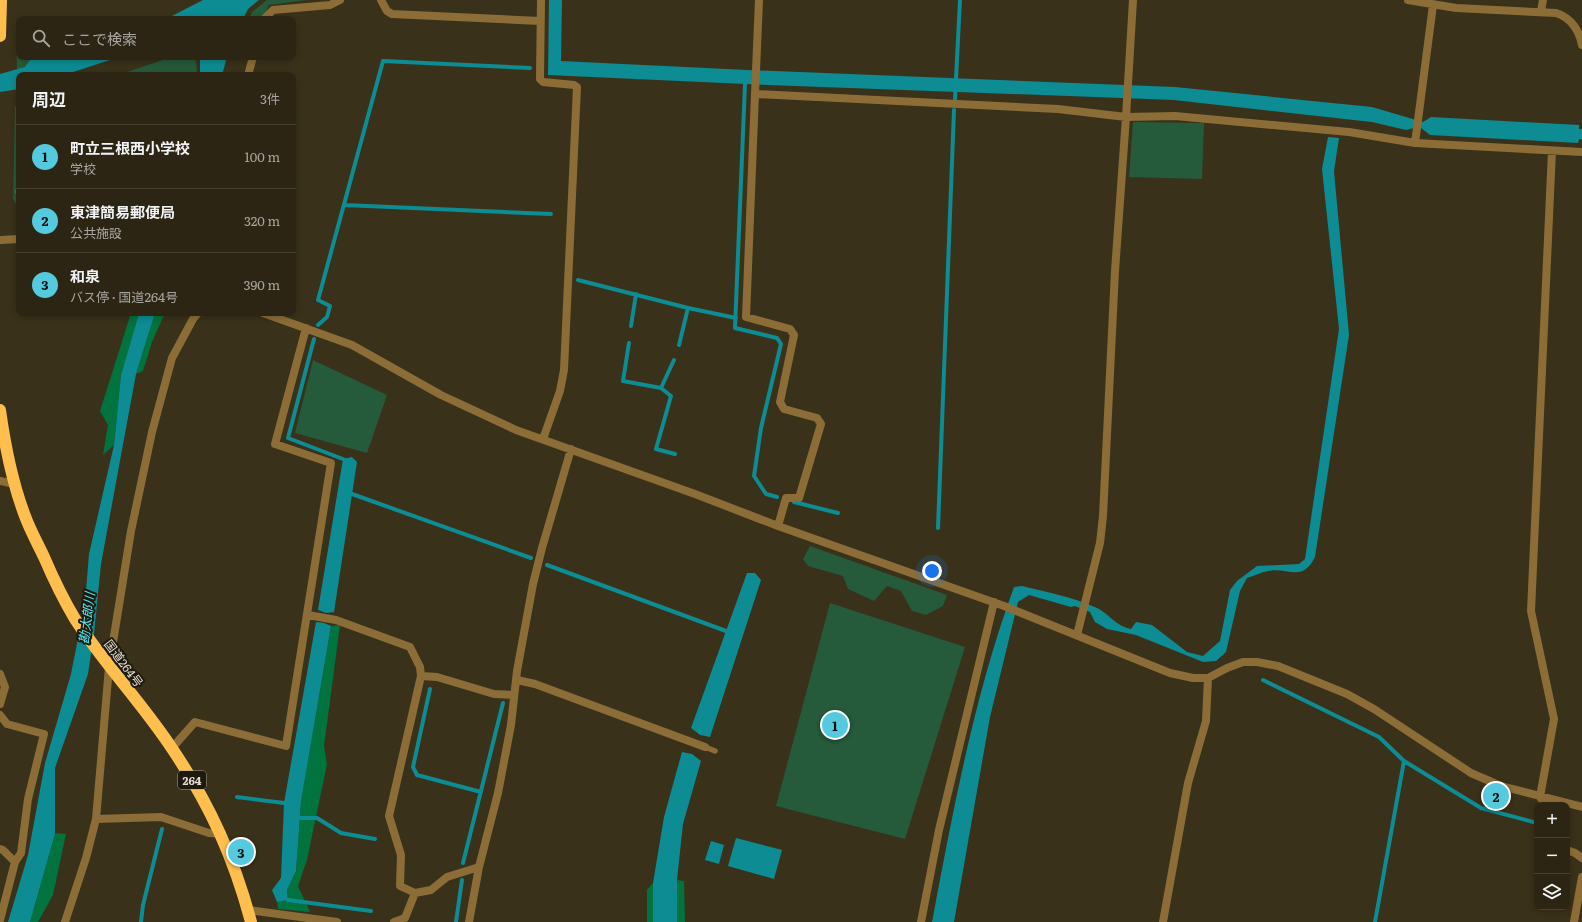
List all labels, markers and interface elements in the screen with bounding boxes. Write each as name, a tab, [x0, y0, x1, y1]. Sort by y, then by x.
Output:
search box	[16, 16, 296, 60]
icon: search	[30, 27, 52, 49]
text: ここで検索	[62, 27, 137, 50]
text: 周辺	[32, 86, 66, 111]
text: 3件	[260, 89, 280, 108]
text: 町立三根西小学校	[70, 136, 190, 159]
text: 1	[42, 147, 48, 166]
text: 100 m	[244, 147, 280, 166]
text: 学校	[70, 159, 96, 178]
text: 東津簡易郵便局	[70, 200, 175, 223]
text: 2	[42, 211, 48, 230]
text: 320 m	[244, 211, 280, 230]
text: 公共施設	[70, 223, 122, 242]
text: 和泉	[70, 264, 100, 287]
text: 3	[41, 275, 49, 294]
text: 390 m	[243, 275, 280, 294]
text: バス停 · 国道264号	[70, 287, 178, 306]
your location	[922, 561, 942, 581]
water label: 勘太郎川	[73, 589, 99, 645]
street label: 国道264号	[100, 636, 148, 690]
pin: 1	[822, 710, 848, 740]
road number: 264	[178, 771, 206, 789]
pin: 2	[1483, 781, 1509, 811]
map controls	[1534, 802, 1570, 910]
button: +	[1534, 802, 1570, 838]
pin: 3	[228, 837, 254, 867]
button: −	[1534, 838, 1570, 874]
button: layers	[1534, 874, 1570, 910]

